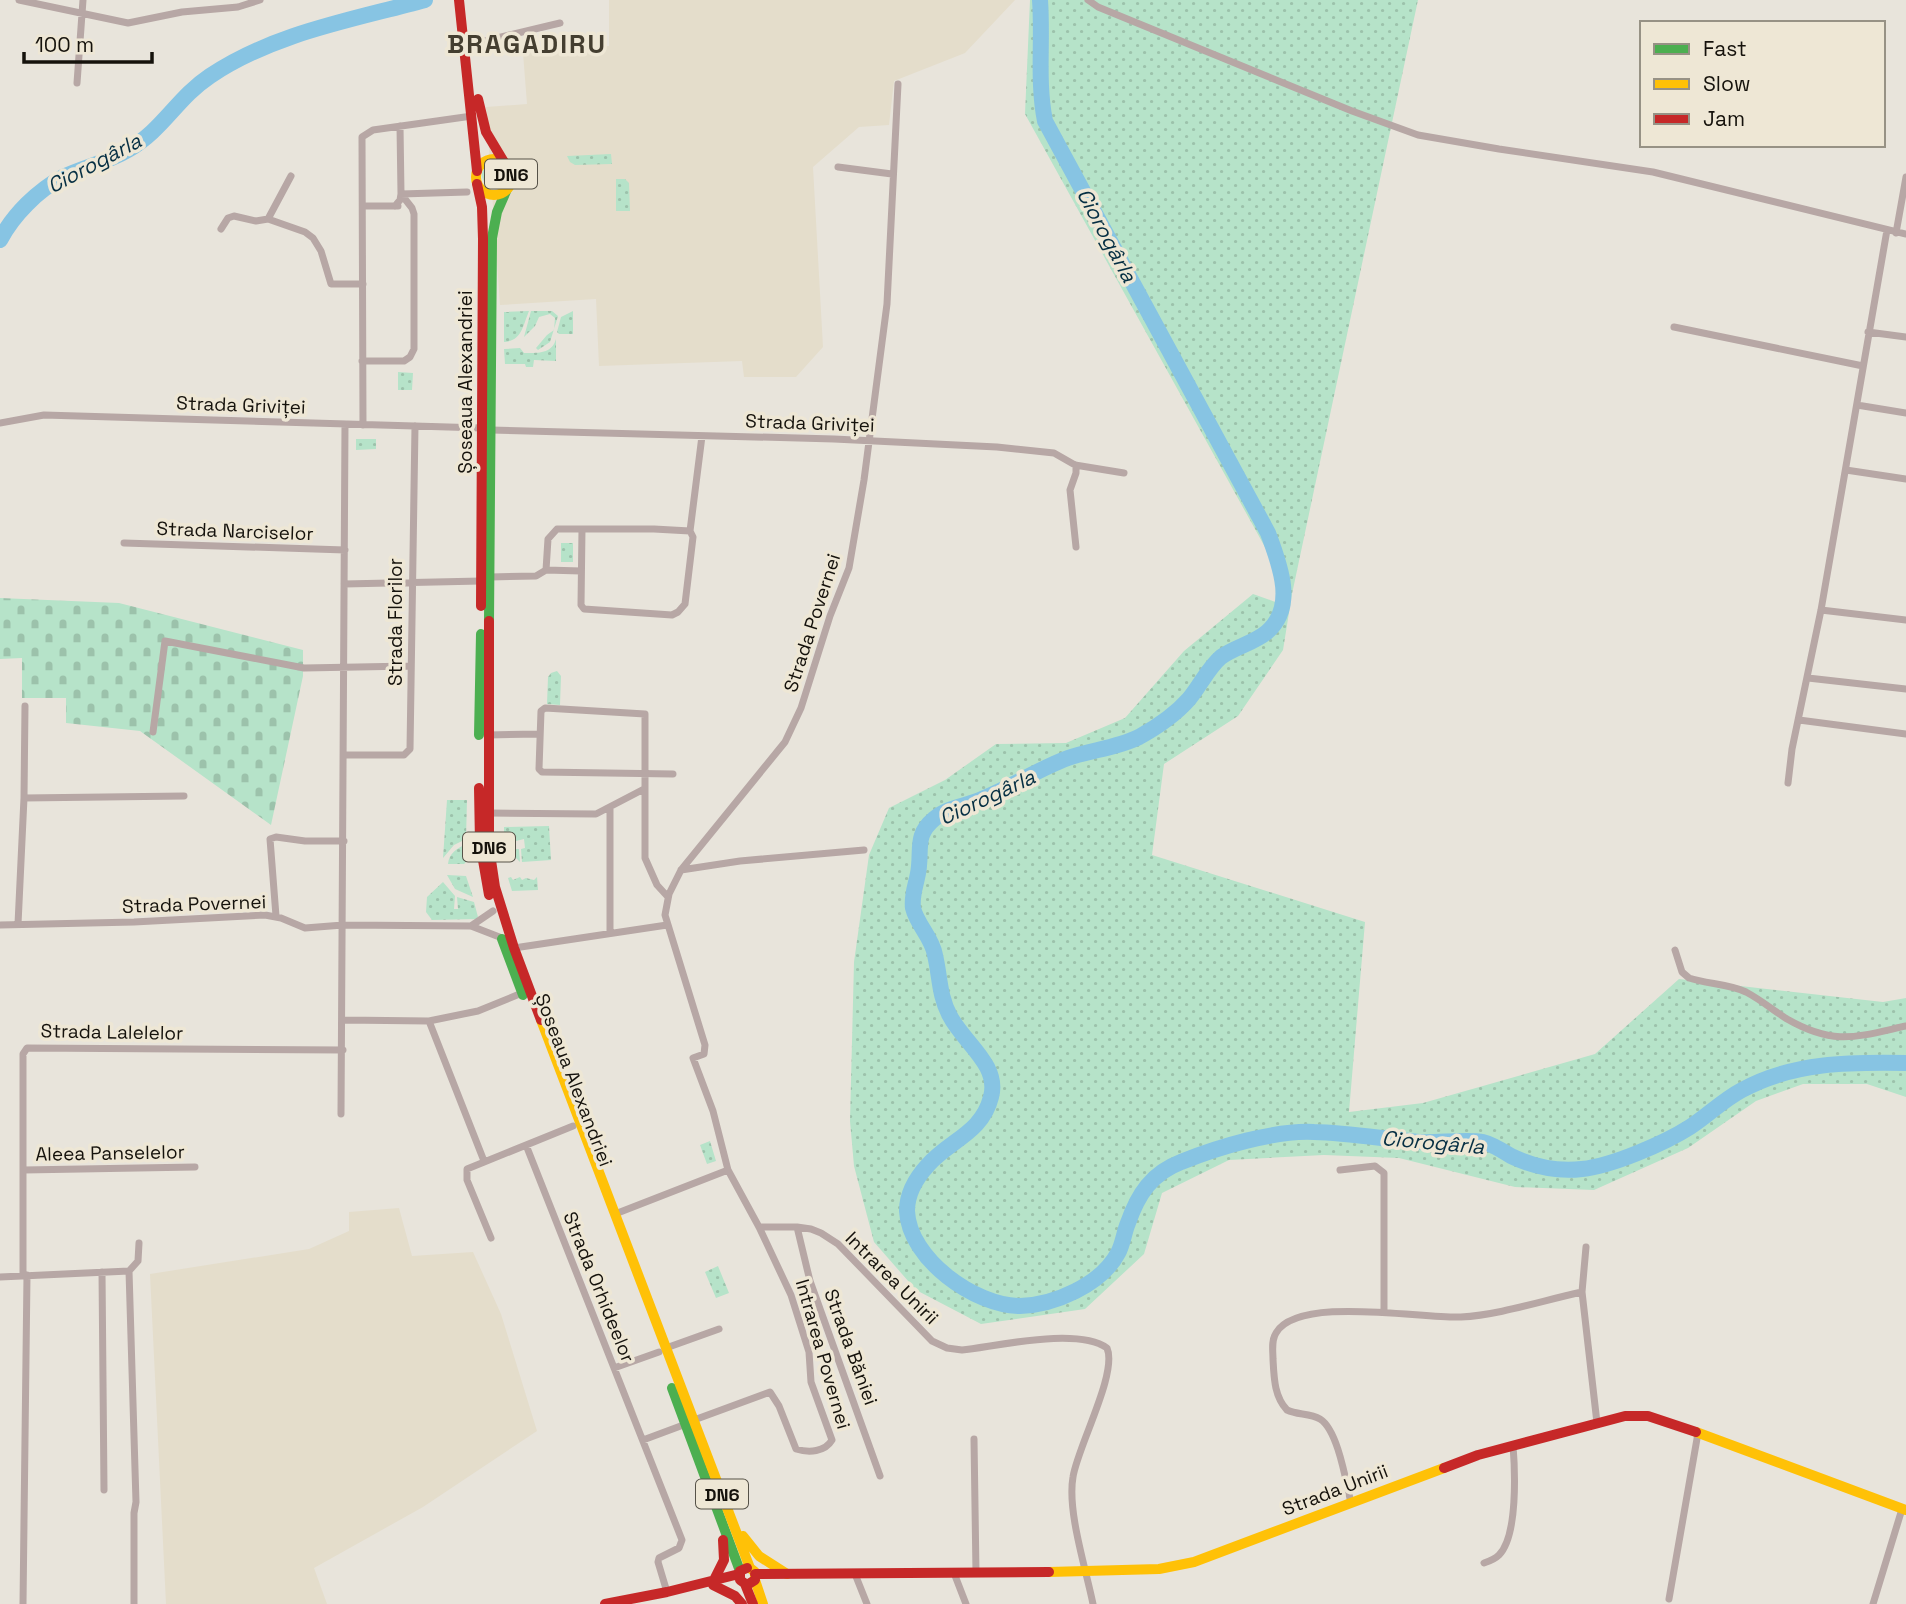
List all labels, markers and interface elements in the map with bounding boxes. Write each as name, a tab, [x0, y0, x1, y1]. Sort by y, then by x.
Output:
scale bar	[24, 21, 152, 65]
legend	[1640, 21, 1885, 147]
district label: BRAGADIRU	[447, 27, 607, 61]
text: 100 m	[35, 31, 94, 58]
text: Fast	[1703, 35, 1747, 62]
text: Slow	[1703, 70, 1751, 97]
text: Jam	[1703, 105, 1745, 132]
water label: Ciorogârla	[42, 127, 147, 199]
road number: DN6	[485, 160, 537, 188]
water label: Ciorogârla	[1071, 183, 1143, 288]
street label: Șoseaua Alexandriei	[453, 290, 478, 474]
street label: Strada Griviței	[176, 390, 306, 420]
street label: Strada Griviței	[745, 408, 875, 438]
street label: Strada Narciselor	[156, 516, 314, 546]
street label: Strada Povernei	[778, 551, 846, 695]
street label: Strada Florilor	[383, 558, 408, 686]
water label: Ciorogârla	[935, 763, 1040, 831]
road number: DN6	[463, 832, 515, 862]
street label: Strada Povernei	[121, 889, 267, 919]
street label: Șoseaua Alexandriei	[529, 990, 619, 1170]
street label: Strada Lalelelor	[40, 1018, 184, 1046]
water label: Ciorogârla	[1381, 1124, 1486, 1160]
street label: Aleea Panselelor	[35, 1139, 185, 1167]
street label: Strada Orhideelor	[557, 1208, 641, 1366]
street label: Intrarea Unirii	[840, 1226, 944, 1330]
street label: Intrarea Povernei	[790, 1276, 856, 1432]
street label: Strada Băniei	[818, 1286, 884, 1408]
street label: Strada Unirii	[1279, 1458, 1391, 1522]
road number: DN6	[696, 1479, 748, 1508]

